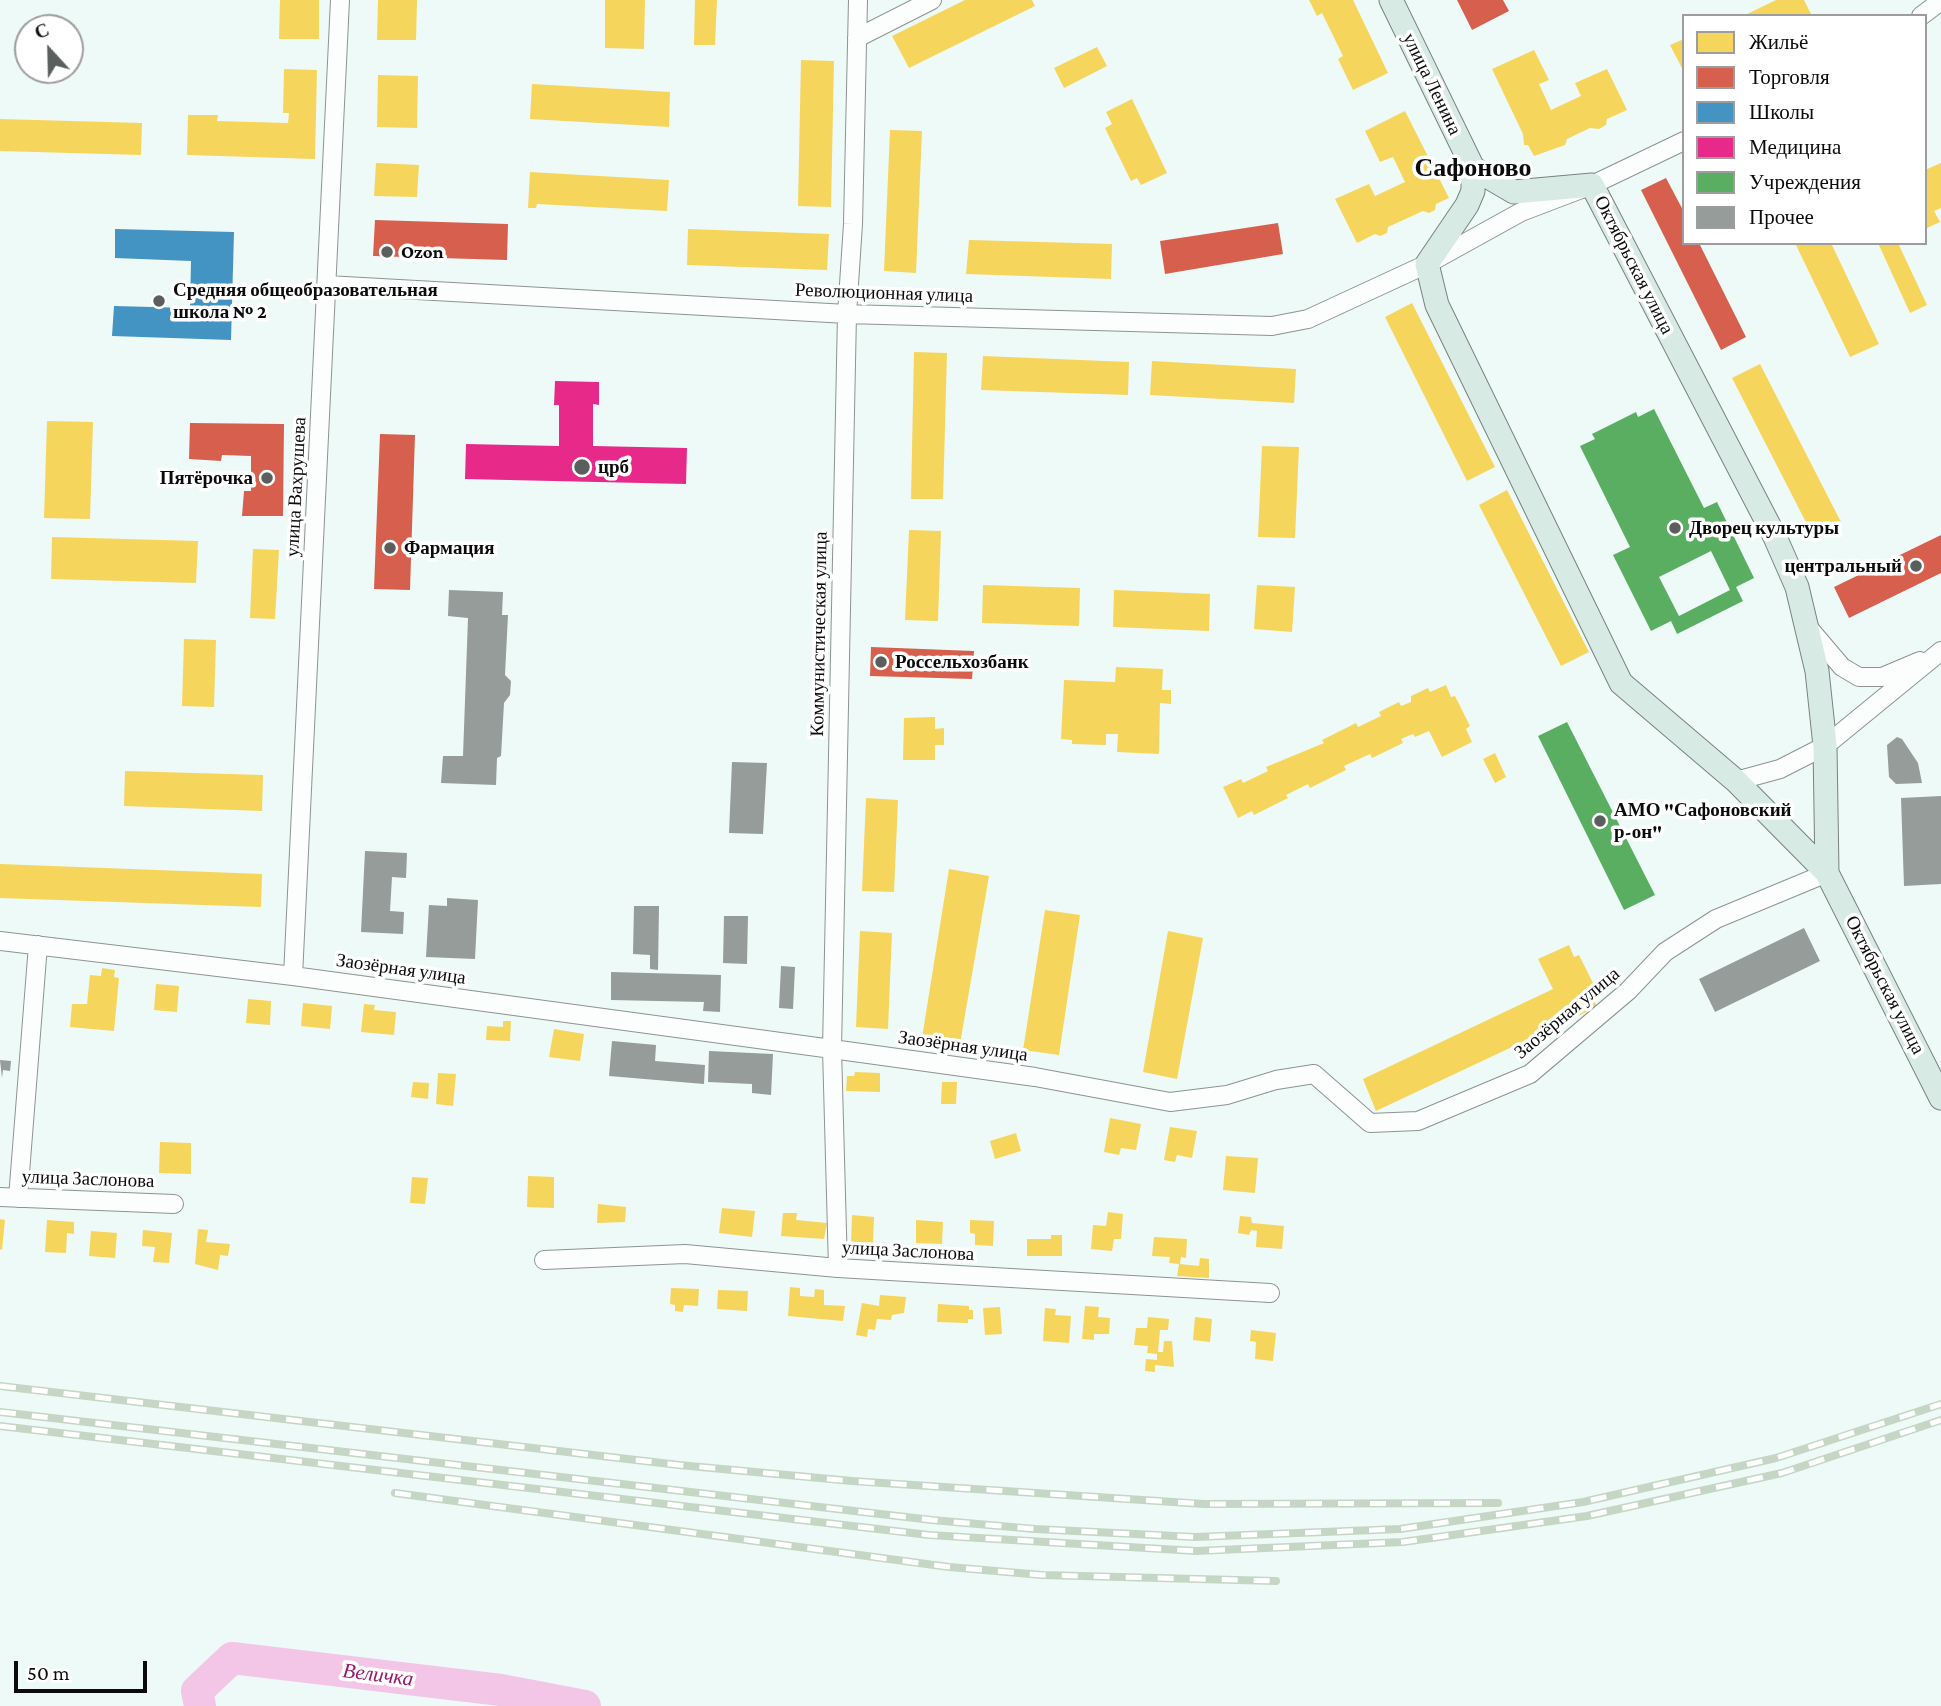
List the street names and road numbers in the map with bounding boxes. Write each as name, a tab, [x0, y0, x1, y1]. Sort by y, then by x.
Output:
street label: улица Ленина	[1398, 29, 1466, 139]
street label: Октябрьская улица	[1589, 192, 1679, 338]
street label: Революционная улица	[794, 278, 974, 308]
street label: улица Вахрушева	[281, 416, 311, 558]
street label: Коммунистическая улица	[806, 531, 832, 737]
street label: Октябрьская улица	[1840, 912, 1930, 1058]
street label: Заозёрная улица	[335, 949, 467, 989]
street label: Заозёрная улица	[1510, 962, 1624, 1064]
street label: Заозёрная улица	[897, 1026, 1029, 1066]
street label: улица Заслонова	[21, 1165, 155, 1193]
street label: улица Заслонова	[841, 1236, 975, 1266]

